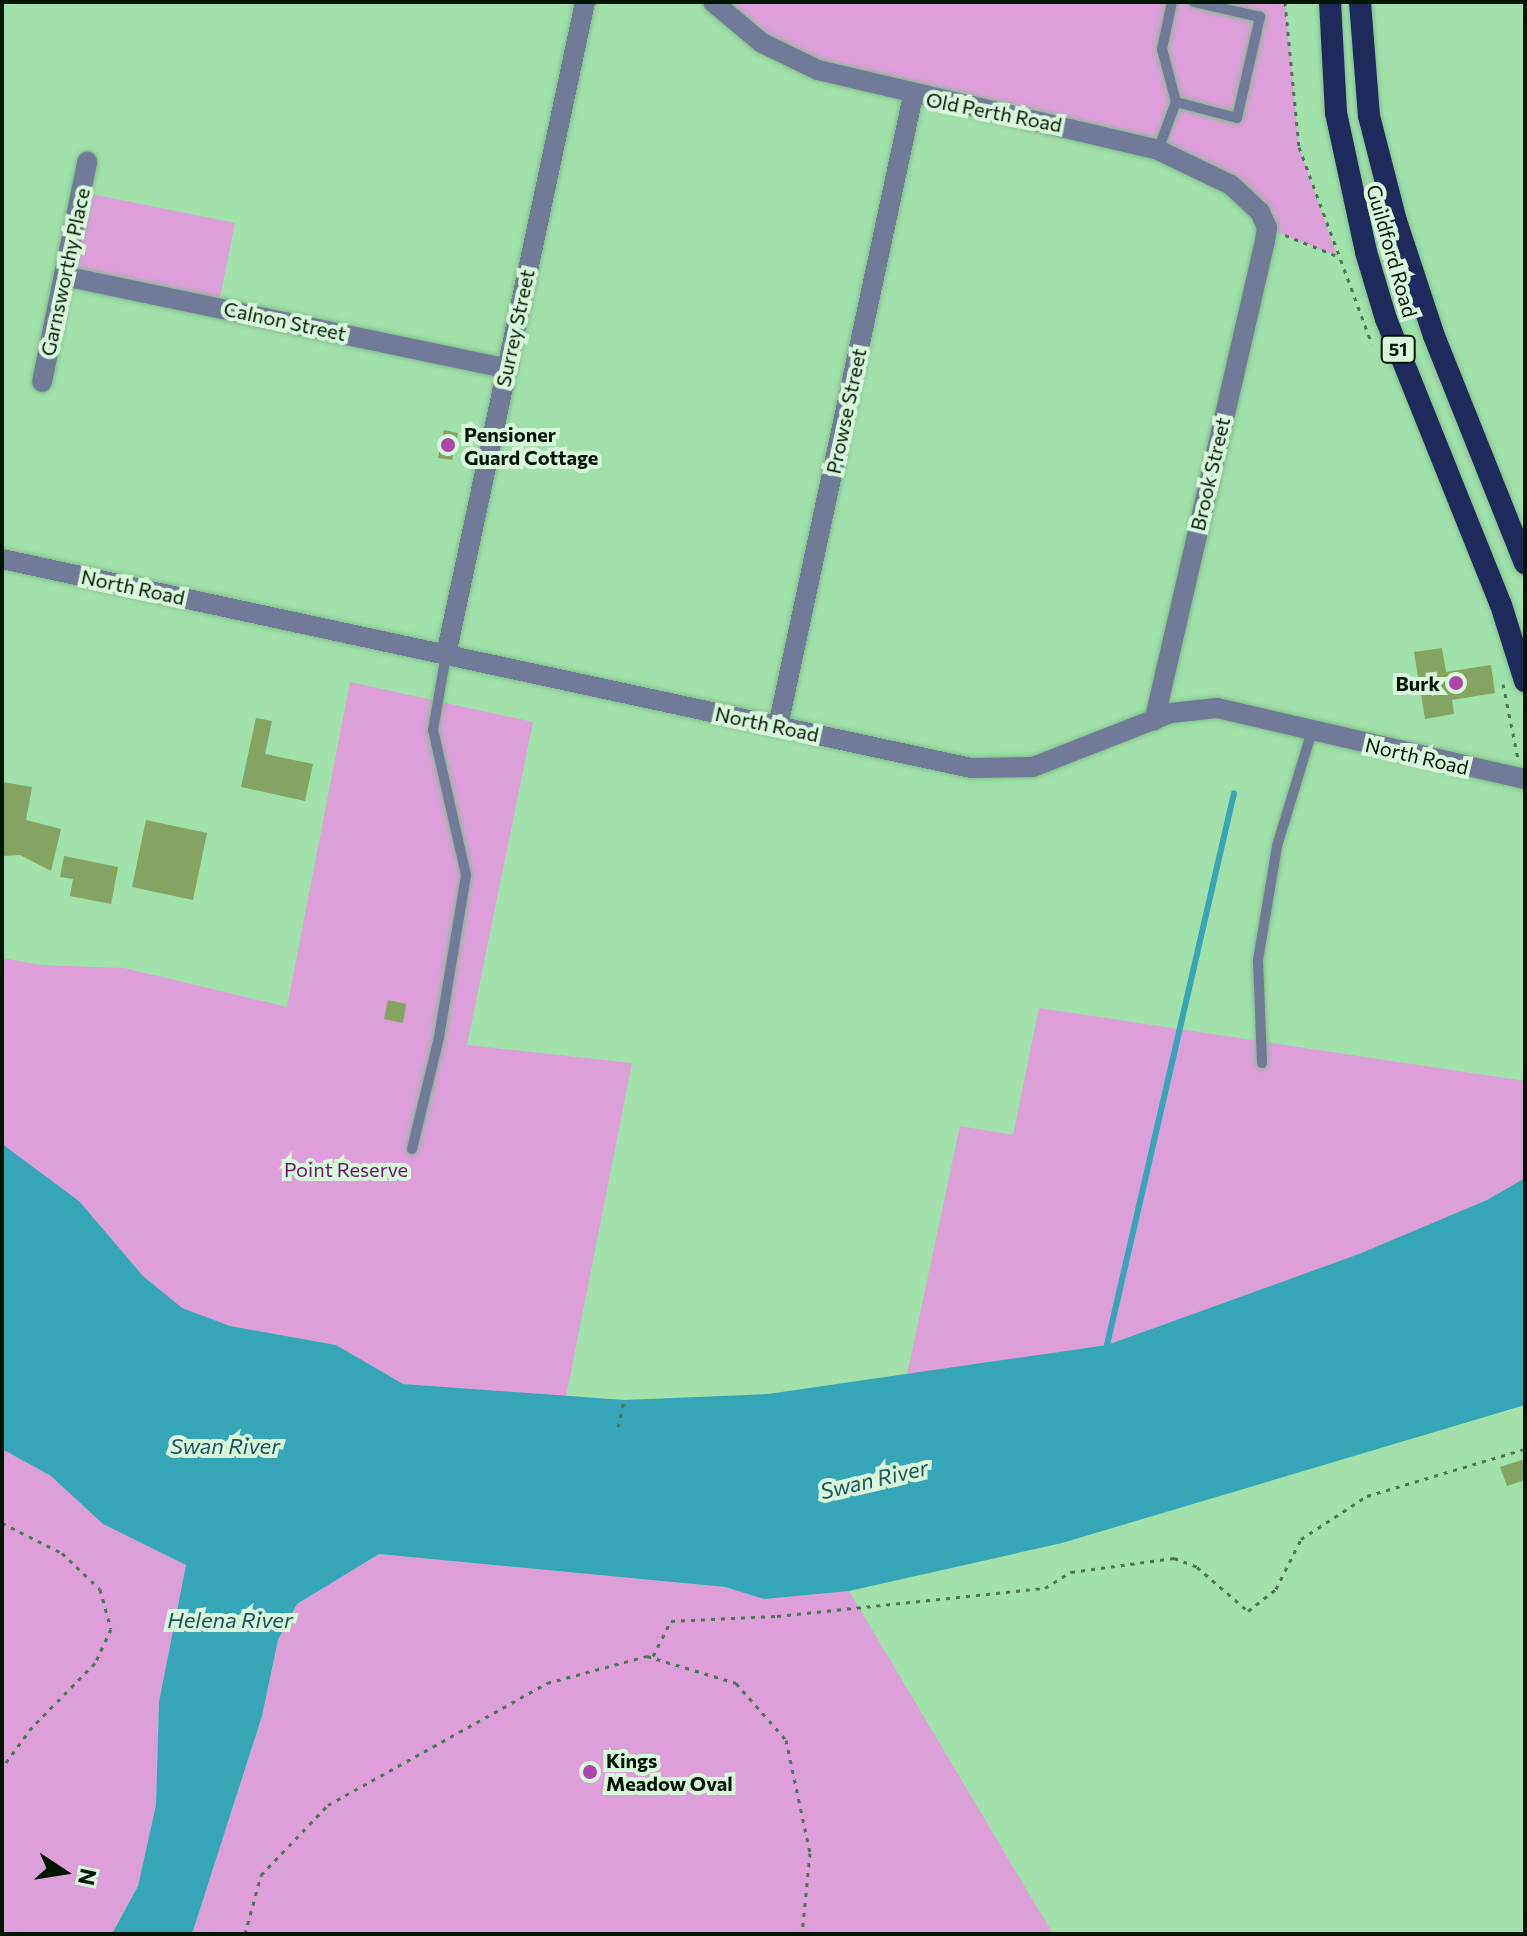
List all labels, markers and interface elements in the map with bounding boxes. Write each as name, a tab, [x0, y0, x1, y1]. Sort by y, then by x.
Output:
street label: Old Perth Road	[924, 87, 1064, 137]
street label: Guildford Road	[1362, 182, 1422, 320]
street label: Garnsworthy Place	[35, 186, 95, 358]
street label: Surrey Street	[491, 267, 539, 389]
street label: Calnon Street	[222, 296, 348, 346]
road number: 51	[1380, 335, 1416, 363]
street label: Prowse Street	[821, 346, 871, 476]
street label: Brook Street	[1185, 415, 1235, 533]
place label: Pensioner Guard Cottage	[464, 422, 598, 469]
marker: Pensioner Guard Cottage	[439, 436, 457, 454]
street label: North Road	[79, 564, 187, 610]
place label: Burk	[1396, 671, 1440, 695]
marker: Burk	[1447, 674, 1465, 692]
street label: North Road	[713, 701, 821, 747]
street label: North Road	[1363, 732, 1471, 780]
park label: Point Reserve	[284, 1157, 408, 1181]
water label: Swan River	[170, 1433, 280, 1459]
water label: Swan River	[817, 1454, 931, 1504]
water label: Helena River	[167, 1607, 293, 1633]
place label: Kings Meadow Oval	[606, 1748, 733, 1795]
marker: Kings Meadow Oval	[581, 1763, 599, 1781]
north arrow	[24, 1832, 104, 1912]
text: N	[73, 1866, 103, 1888]

